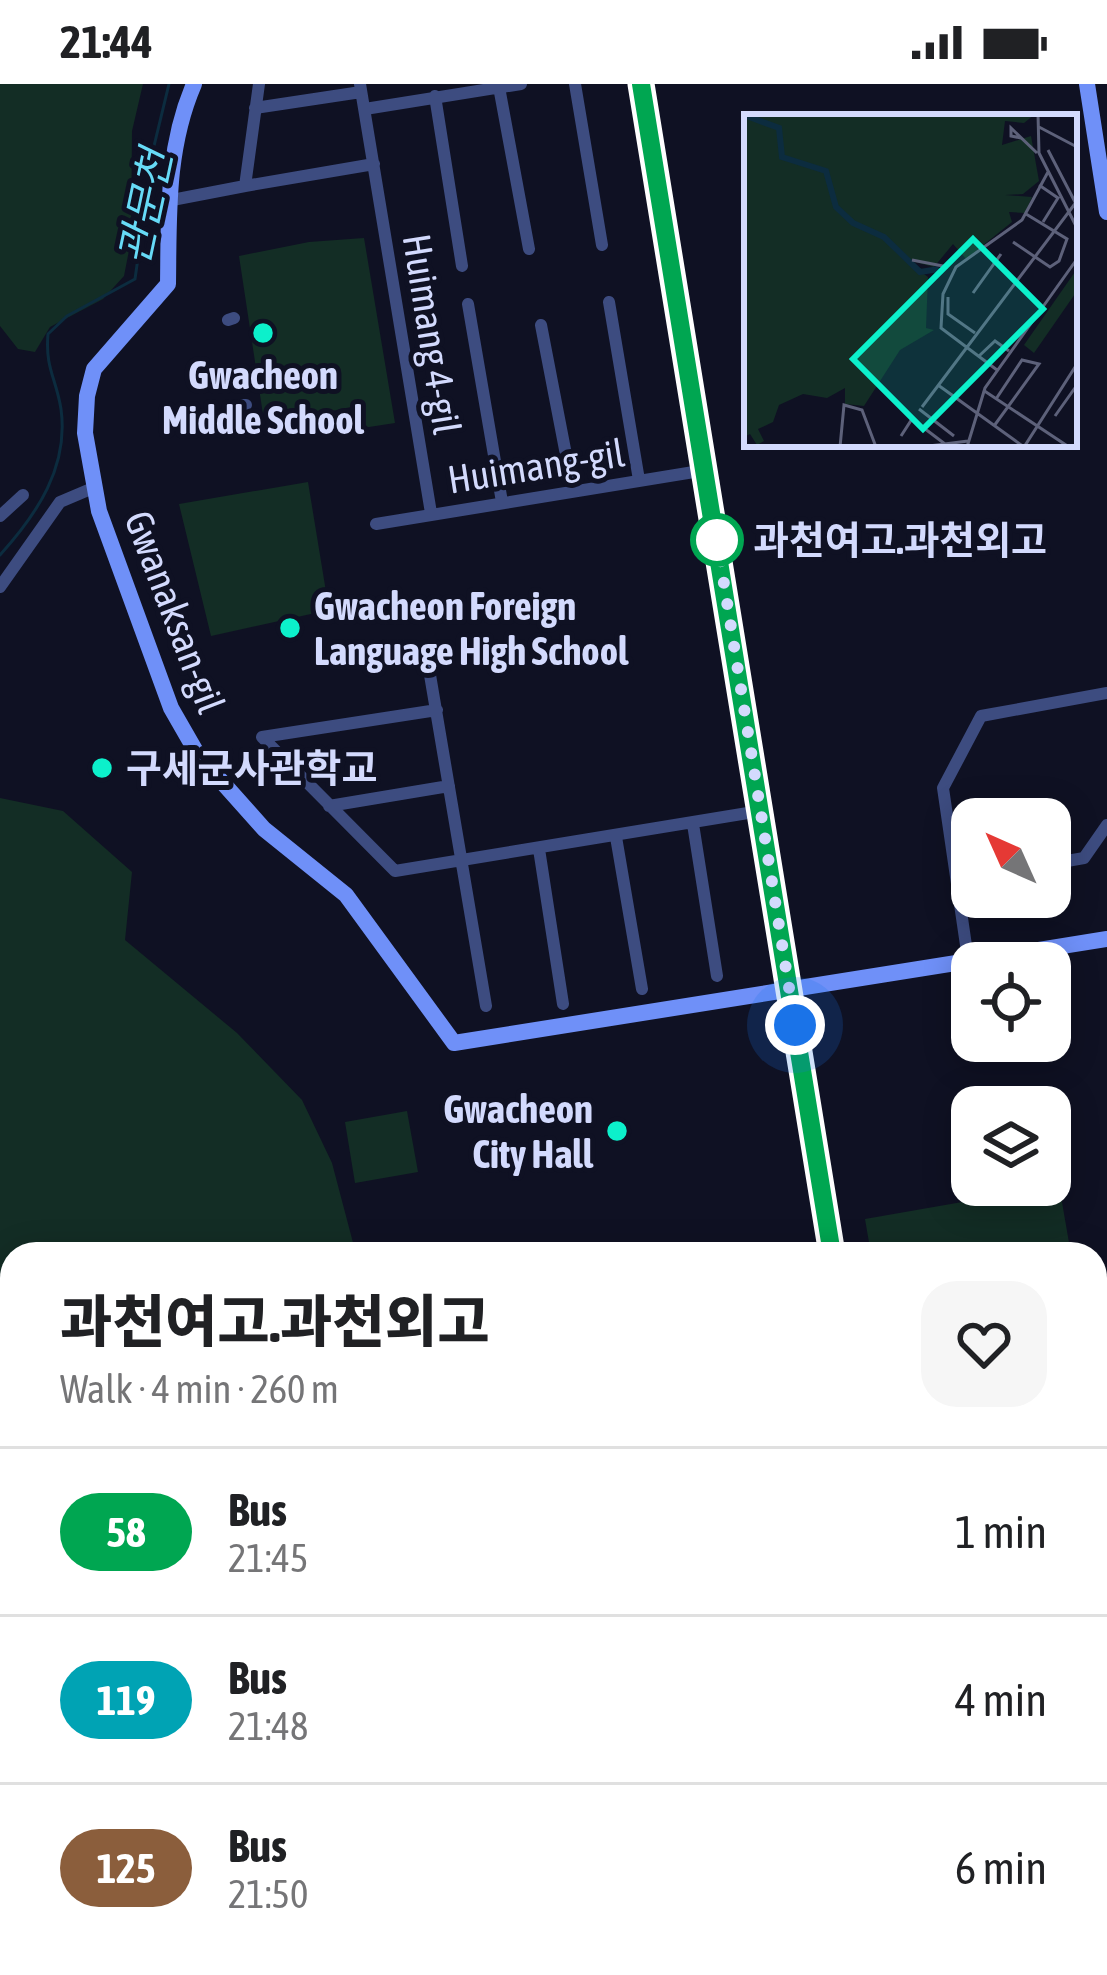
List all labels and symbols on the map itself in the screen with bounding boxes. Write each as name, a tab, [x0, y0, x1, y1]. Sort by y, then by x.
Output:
inset map	[744, 114, 1077, 447]
water label: 관문천	[109, 141, 181, 269]
street label: Huimang 4-gil	[394, 231, 470, 437]
marker: Gwacheon Middle School	[250, 320, 276, 346]
place label: Gwacheon Middle School	[162, 353, 365, 442]
street label: Huimang-gil	[445, 430, 627, 502]
street label: Gwanaksan-gil	[116, 505, 234, 719]
marker: 과천여고.과천외고	[692, 515, 742, 565]
place label: 과천여고.과천외고	[753, 518, 1047, 562]
place label: Gwacheon Foreign Language High School	[314, 584, 629, 673]
marker: Gwacheon Foreign Language High School	[277, 615, 303, 641]
place label: 구세군사관학교	[126, 746, 377, 790]
marker: 구세군사관학교	[89, 755, 115, 781]
north arrow	[951, 798, 1071, 918]
your location	[765, 995, 825, 1055]
place label: Gwacheon City Hall	[443, 1087, 594, 1176]
marker: Gwacheon City Hall	[604, 1118, 630, 1144]

